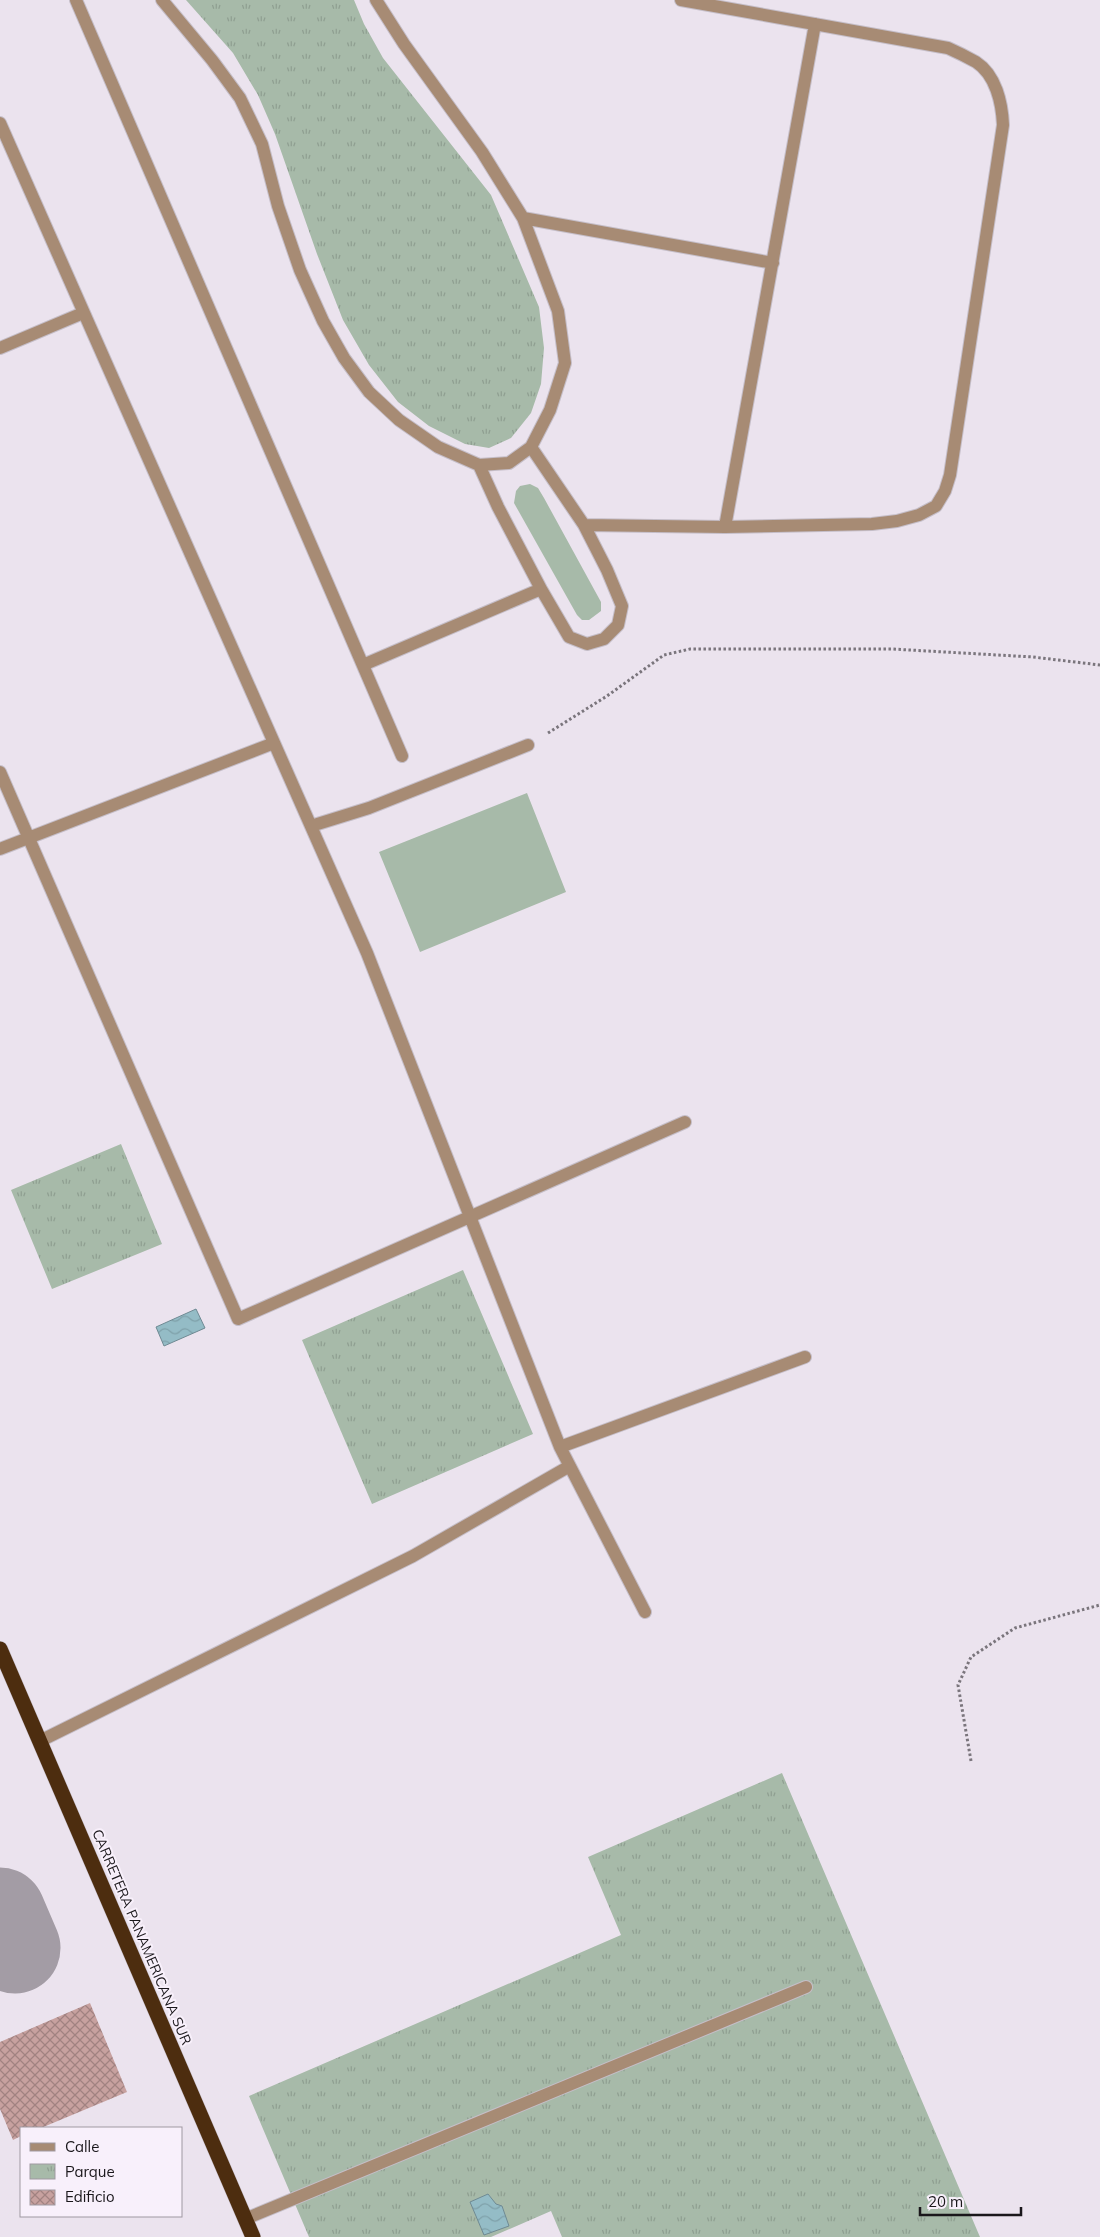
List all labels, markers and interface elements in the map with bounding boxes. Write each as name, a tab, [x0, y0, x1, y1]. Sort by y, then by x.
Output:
street label: CARRETERA PANAMERICANA SUR	[88, 1826, 196, 2048]
legend	[20, 2127, 182, 2217]
text: Calle	[65, 2137, 99, 2156]
text: Parque	[65, 2162, 115, 2181]
scale bar	[920, 2184, 1021, 2216]
text: Edificio	[65, 2187, 115, 2206]
text: 20 m	[928, 2192, 963, 2211]

